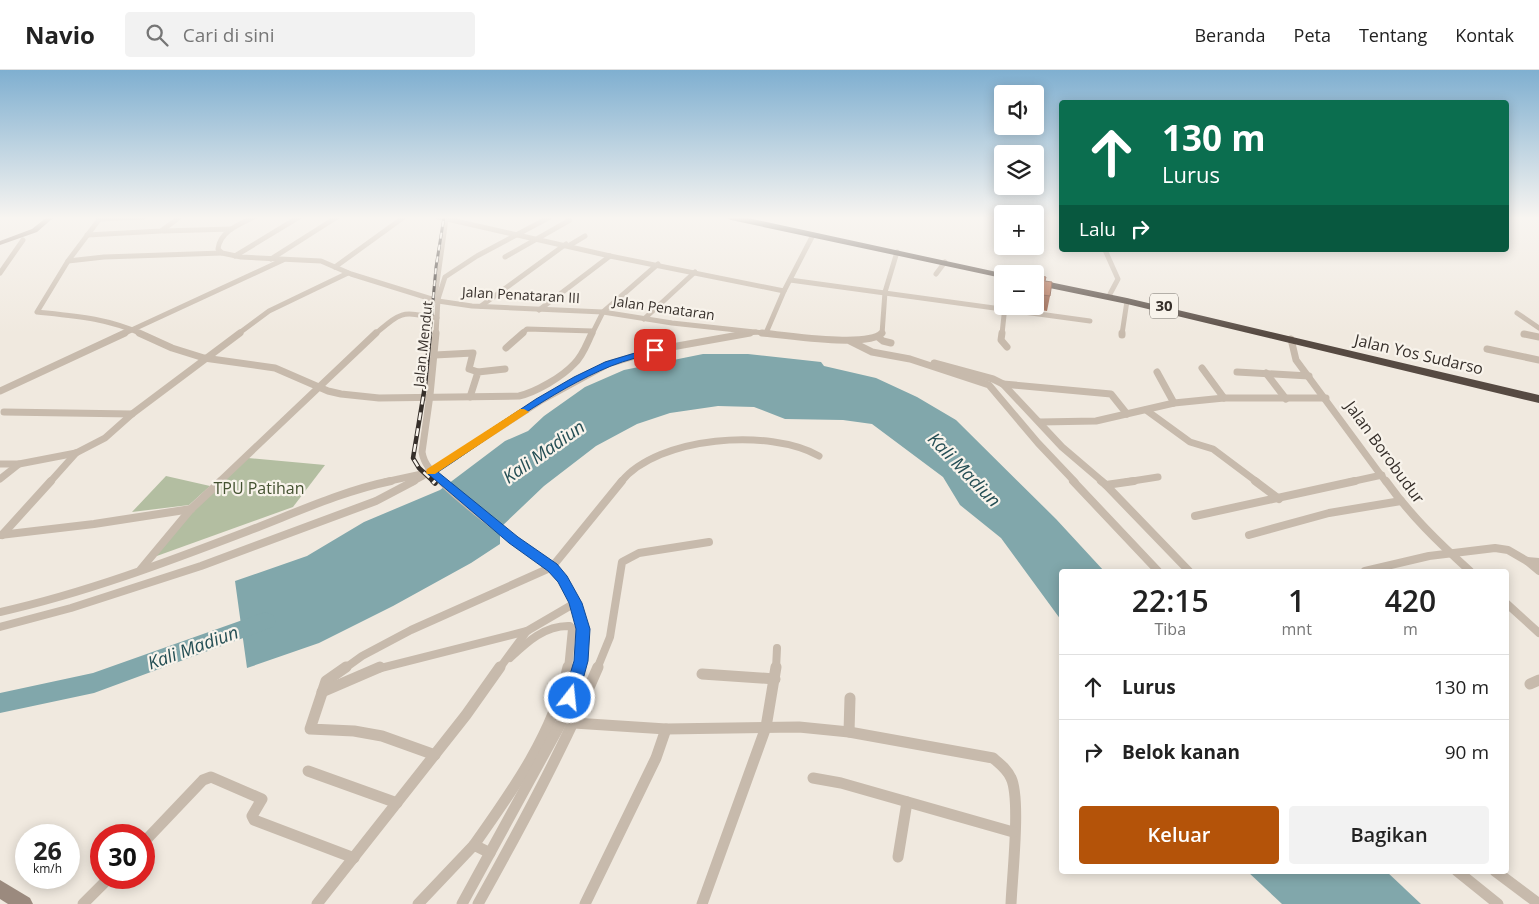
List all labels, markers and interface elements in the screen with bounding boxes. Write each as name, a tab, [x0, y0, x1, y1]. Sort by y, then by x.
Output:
search box	[125, 12, 475, 57]
text: Navio	[25, 18, 95, 51]
icon: search	[143, 21, 171, 49]
text: Cari di sini	[183, 22, 275, 48]
text: Beranda	[1194, 23, 1266, 47]
text: Peta	[1294, 23, 1331, 47]
text: Tentang	[1359, 23, 1427, 47]
text: Kontak	[1455, 23, 1514, 47]
map controls	[994, 85, 1044, 315]
button: sound	[994, 85, 1044, 135]
text: 130 m	[1162, 114, 1266, 161]
icon: ahead	[1079, 120, 1144, 185]
button: layers	[994, 145, 1044, 195]
text: Lurus	[1162, 159, 1220, 189]
button: +	[994, 205, 1044, 255]
icon: right	[1126, 215, 1154, 243]
text: Lalu	[1079, 216, 1116, 242]
button: −	[994, 265, 1044, 315]
street label: Jalan Penataran III	[460, 282, 580, 307]
street label: Jalan Penataran	[610, 291, 716, 324]
road number: 30	[1150, 294, 1178, 318]
street label: Jalan Mendut	[408, 300, 436, 390]
street label: Jalan Yos Sudarso	[1351, 328, 1486, 380]
pin	[634, 329, 676, 371]
icon: arrive	[641, 336, 669, 364]
street label: Jalan Borobudur	[1339, 395, 1430, 508]
water label: Kali Madiun	[498, 414, 589, 488]
water label: Kali Madiun	[923, 427, 1006, 512]
park label: TPU Patihan	[213, 477, 305, 499]
text: 22:15	[1132, 580, 1209, 621]
text: 1	[1288, 580, 1305, 621]
text: 420	[1385, 580, 1436, 621]
text: Tiba	[1154, 618, 1186, 640]
text: mnt	[1282, 618, 1312, 640]
text: m	[1403, 618, 1418, 640]
water label: Kali Madiun	[144, 620, 241, 675]
position arrow	[543, 671, 595, 723]
icon: ahead	[1079, 673, 1107, 701]
text: Lurus	[1122, 674, 1176, 700]
text: 130 m	[1434, 674, 1489, 700]
icon: right	[1079, 738, 1107, 766]
text: Belok kanan	[1122, 739, 1240, 765]
text: 90 m	[1445, 739, 1489, 765]
button: Keluar	[1079, 806, 1279, 864]
button: Bagikan	[1289, 806, 1489, 864]
speed limit sign: 30	[90, 824, 155, 889]
text: 26	[33, 833, 62, 867]
text: km/h	[33, 860, 62, 877]

